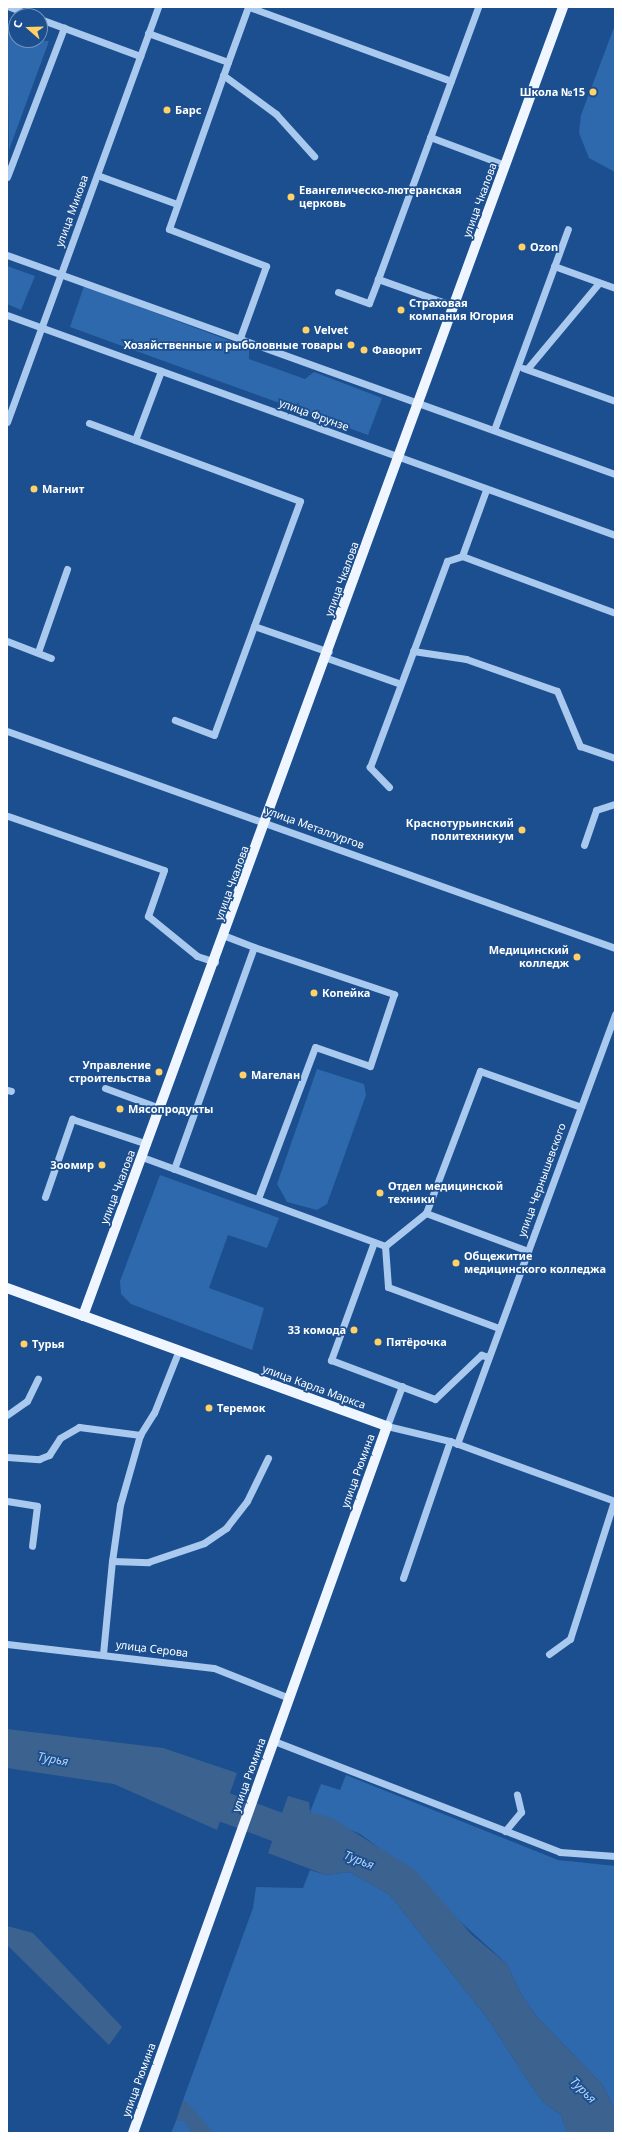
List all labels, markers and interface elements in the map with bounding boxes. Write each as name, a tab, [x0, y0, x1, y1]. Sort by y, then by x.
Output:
north arrow	[8, 8, 48, 48]
text: С	[9, 18, 25, 30]
place label: Школа №15	[520, 85, 585, 99]
marker: Школа №15	[588, 87, 598, 97]
place label: Барс	[175, 103, 201, 117]
marker: Барс	[162, 105, 172, 115]
street label: улица Чкалова	[460, 161, 500, 239]
street label: улица Микова	[53, 173, 91, 249]
place label: Евангелическо-лютеранская церковь	[299, 184, 462, 210]
marker: Евангелическо-лютеранская церковь	[286, 192, 296, 202]
place label: Ozon	[530, 240, 558, 254]
marker: Ozon	[517, 242, 527, 252]
place label: Страховая компания Югория	[409, 297, 514, 323]
marker: Страховая компания Югория	[396, 305, 406, 315]
place label: Velvet	[314, 323, 348, 337]
marker: Velvet	[301, 325, 311, 335]
place label: Хозяйственные и рыболовные товары	[124, 338, 343, 352]
marker: Хозяйственные и рыболовные товары	[346, 340, 356, 350]
place label: Фаворит	[372, 343, 422, 357]
marker: Фаворит	[359, 345, 369, 355]
street label: улица Фрунзе	[277, 396, 351, 434]
place label: Магнит	[42, 482, 84, 496]
marker: Магнит	[29, 484, 39, 494]
street label: улица Чкалова	[322, 540, 362, 618]
street label: улица Металлургов	[264, 804, 366, 852]
place label: Краснотурьинский политехникум	[406, 817, 514, 843]
marker: Краснотурьинский политехникум	[517, 825, 527, 835]
street label: улица Чкалова	[212, 844, 252, 922]
place label: Медицинский колледж	[489, 944, 569, 970]
marker: Медицинский колледж	[572, 952, 582, 962]
place label: Копейка	[322, 986, 370, 1000]
marker: Копейка	[309, 988, 319, 998]
place label: Управление строительства	[69, 1059, 151, 1085]
marker: Управление строительства	[154, 1067, 164, 1077]
place label: Магелан	[251, 1068, 300, 1082]
marker: Магелан	[238, 1070, 248, 1080]
place label: Мясопродукты	[128, 1102, 213, 1116]
marker: Мясопродукты	[115, 1104, 125, 1114]
street label: улица Чернышевского	[515, 1121, 569, 1239]
street label: улица Чкалова	[98, 1148, 138, 1226]
place label: Зоомир	[50, 1158, 94, 1172]
marker: Зоомир	[97, 1160, 107, 1170]
place label: Отдел медицинской техники	[388, 1180, 503, 1206]
marker: Отдел медицинской техники	[375, 1188, 385, 1198]
place label: Общежитие медицинского колледжа	[464, 1250, 606, 1276]
marker: Общежитие медицинского колледжа	[451, 1258, 461, 1268]
place label: 33 комода	[288, 1323, 346, 1337]
marker: 33 комода	[349, 1325, 359, 1335]
place label: Пятёрочка	[386, 1335, 447, 1349]
place label: Турья	[32, 1337, 64, 1351]
marker: Пятёрочка	[373, 1337, 383, 1347]
marker: Турья	[19, 1339, 29, 1349]
street label: улица Карла Маркса	[261, 1362, 367, 1412]
place label: Теремок	[217, 1401, 266, 1415]
marker: Теремок	[204, 1403, 214, 1413]
street label: улица Рюмина	[339, 1432, 377, 1510]
street label: улица Серова	[115, 1638, 189, 1660]
street label: улица Рюмина	[230, 1736, 268, 1814]
water label: Турья	[36, 1749, 70, 1769]
water label: Турья	[342, 1848, 376, 1872]
street label: улица Рюмина	[120, 2041, 158, 2119]
water label: Турья	[567, 2074, 599, 2106]

